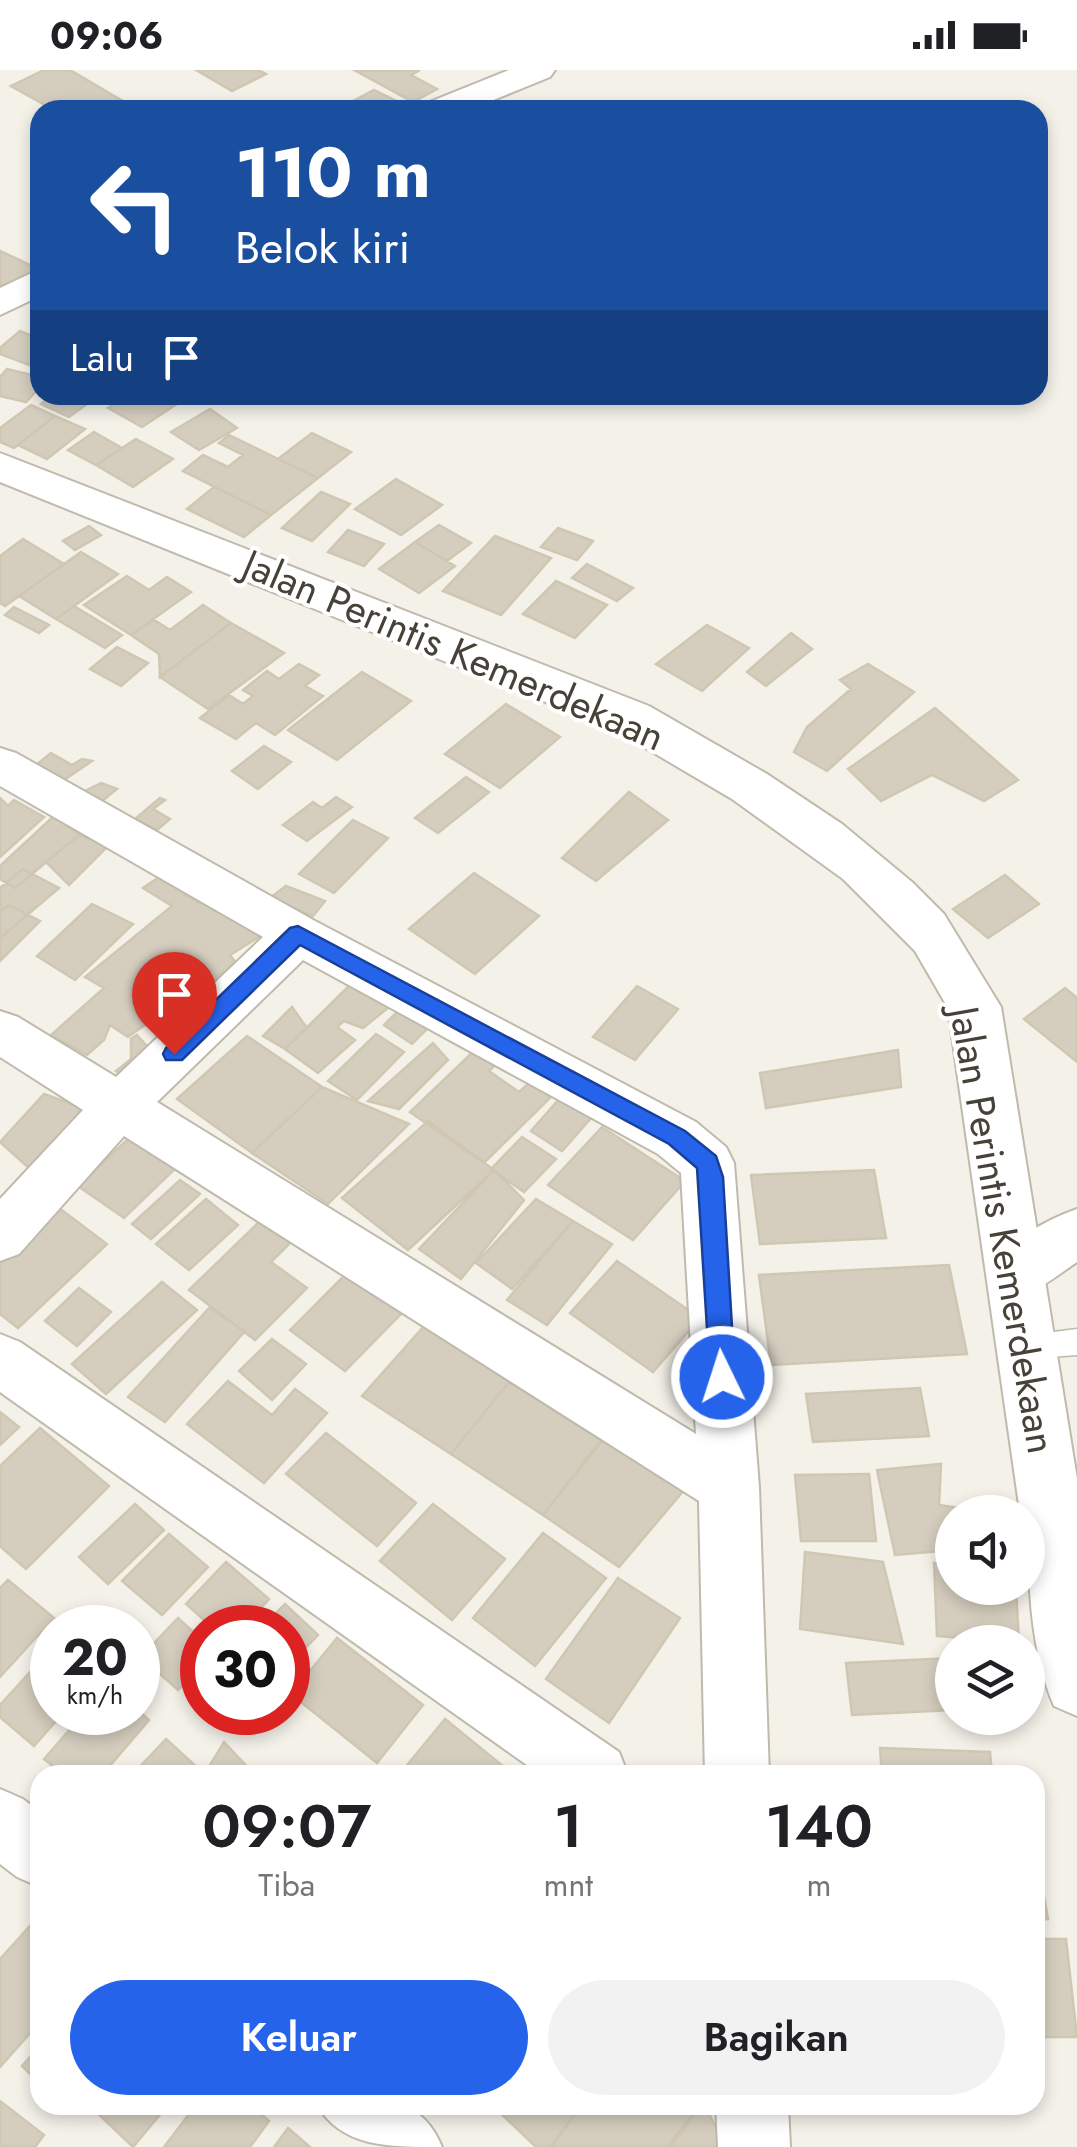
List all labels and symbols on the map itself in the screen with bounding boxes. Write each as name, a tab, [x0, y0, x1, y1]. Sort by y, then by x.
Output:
street label: Jalan Perintis Kemerdekaan	[230, 533, 674, 765]
pin	[132, 952, 217, 1055]
street label: Jalan Perintis Kemerdekaan	[934, 997, 1071, 1458]
position arrow	[670, 1325, 774, 1429]
speed limit sign: 30	[180, 1605, 310, 1735]

